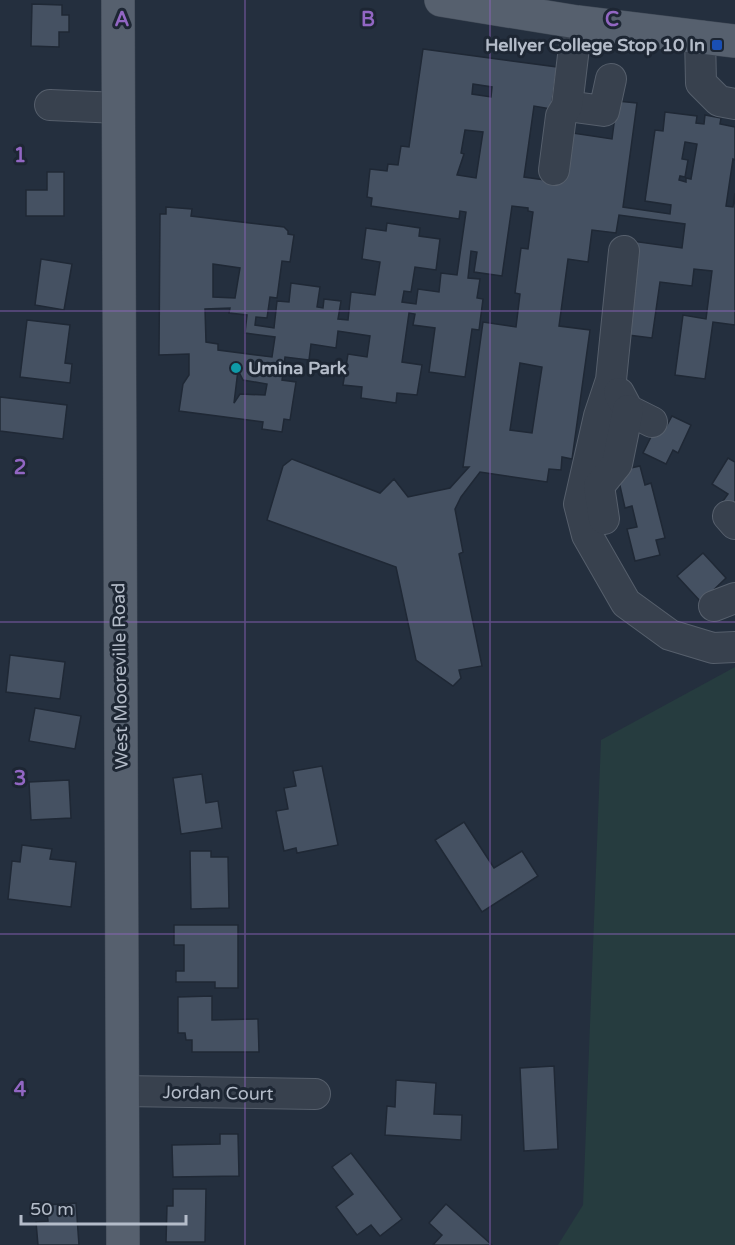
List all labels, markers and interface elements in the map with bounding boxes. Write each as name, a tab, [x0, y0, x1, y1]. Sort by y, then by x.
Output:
text: A	[115, 8, 130, 32]
text: B	[361, 8, 375, 32]
text: C	[605, 8, 619, 32]
place label: Hellyer College Stop 10 In	[485, 34, 705, 56]
marker: Hellyer College Stop 10 In	[710, 38, 724, 52]
text: 1	[14, 144, 26, 168]
place label: Umina Park	[248, 357, 347, 379]
marker: Umina Park	[229, 361, 243, 375]
text: 2	[14, 456, 26, 480]
street label: West Mooreville Road	[107, 583, 133, 769]
text: 3	[14, 767, 26, 791]
text: 4	[14, 1078, 27, 1102]
street label: Jordan Court	[162, 1081, 274, 1105]
scale bar	[21, 1188, 186, 1226]
text: 50 m	[30, 1198, 74, 1220]

